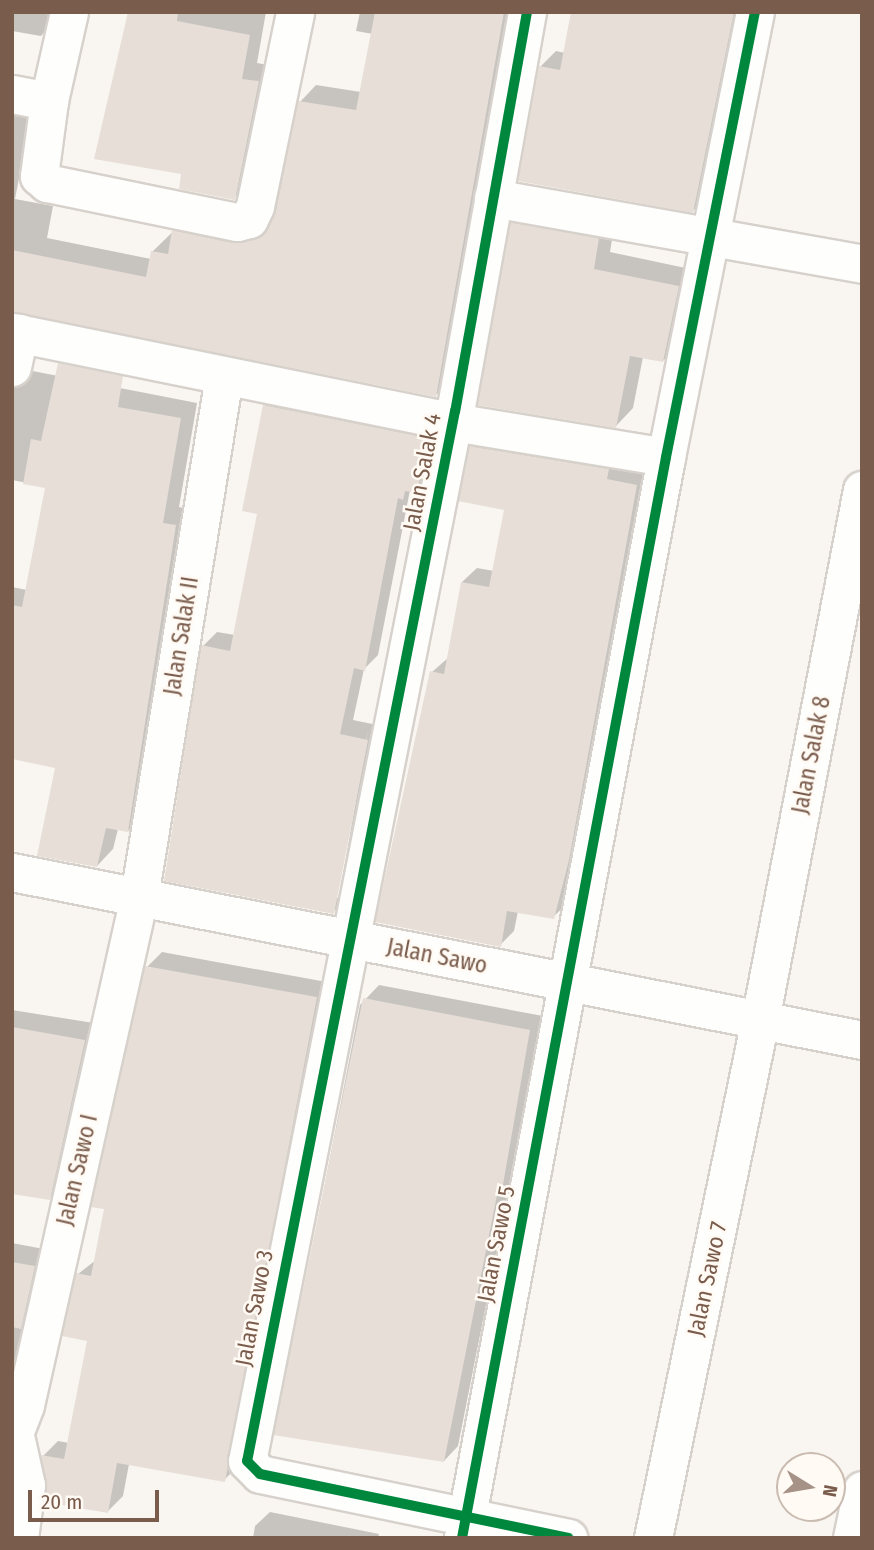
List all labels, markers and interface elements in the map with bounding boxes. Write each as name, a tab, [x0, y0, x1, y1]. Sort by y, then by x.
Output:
street label: Jalan Salak 4	[397, 411, 447, 533]
street label: Jalan Salak II	[158, 575, 204, 697]
street label: Jalan Salak 8	[786, 694, 836, 816]
street label: Jalan Sawo	[384, 933, 490, 979]
street label: Jalan Sawo I	[51, 1112, 103, 1228]
street label: Jalan Sawo 5	[471, 1184, 521, 1304]
street label: Jalan Sawo 7	[681, 1219, 733, 1339]
street label: Jalan Sawo 3	[229, 1248, 279, 1368]
north arrow	[776, 1452, 846, 1522]
scale bar	[32, 1476, 163, 1520]
text: N	[818, 1483, 843, 1498]
text: 20 m	[41, 1489, 82, 1515]

